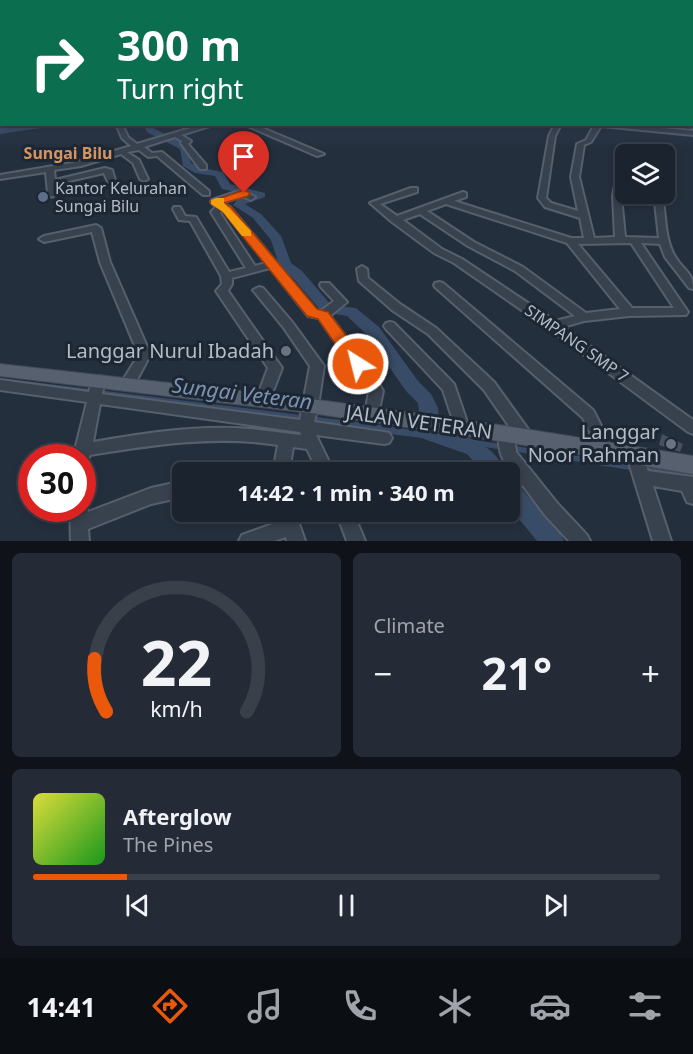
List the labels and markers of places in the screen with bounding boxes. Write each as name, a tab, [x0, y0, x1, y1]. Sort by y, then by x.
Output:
pin	[218, 131, 269, 193]
place label: Kantor Kelurahan Sungai Bilu	[55, 177, 187, 217]
marker: Kantor Kelurahan Sungai Bilu	[36, 190, 50, 204]
place label: Langgar Nurul Ibadah	[66, 337, 274, 364]
marker: Langgar Nurul Ibadah	[279, 344, 293, 358]
place label: Langgar Noor Rahman	[528, 418, 659, 468]
marker: Langgar Noor Rahman	[664, 437, 678, 451]

